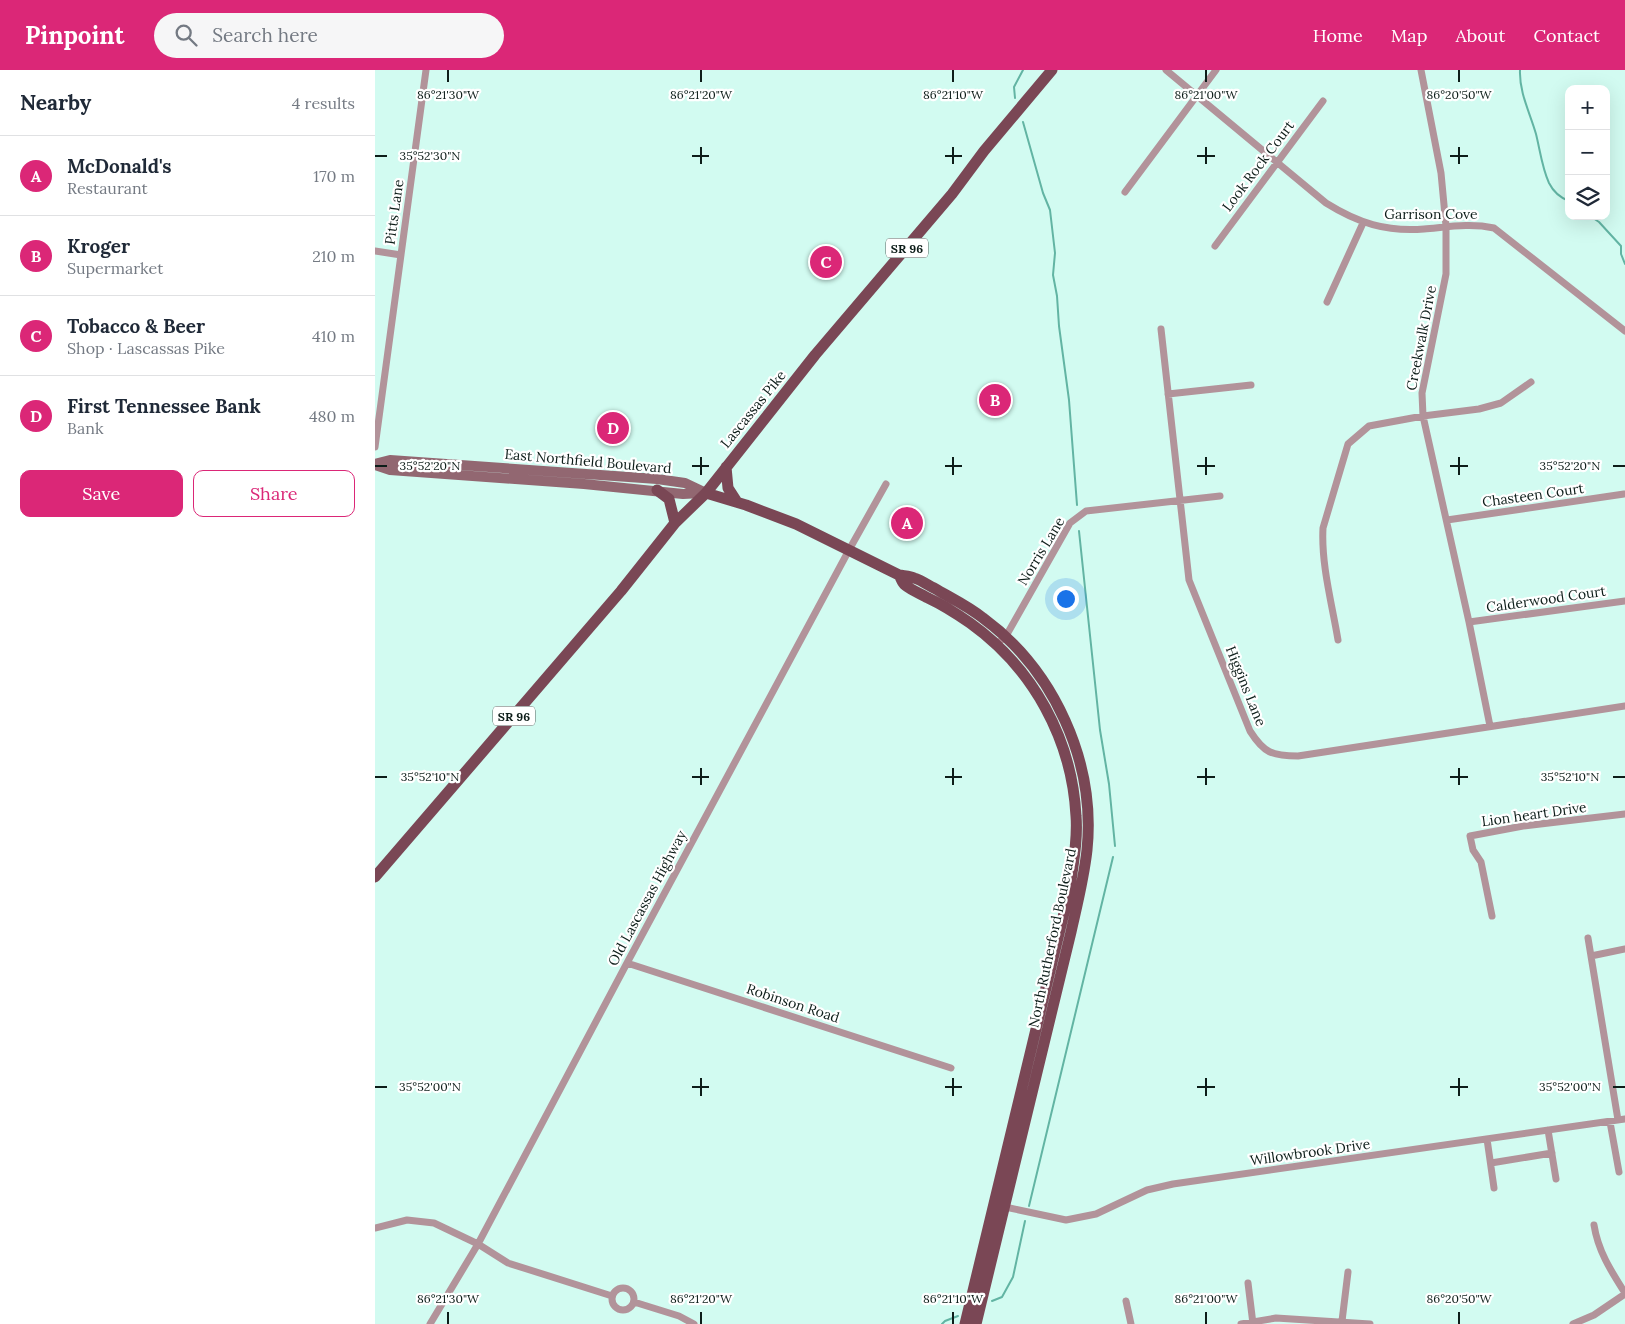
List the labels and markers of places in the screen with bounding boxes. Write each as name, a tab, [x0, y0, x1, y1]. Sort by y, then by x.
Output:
pin: C	[810, 243, 842, 281]
pin: B	[979, 381, 1011, 419]
pin: D	[597, 409, 629, 447]
pin: A	[891, 504, 923, 542]

